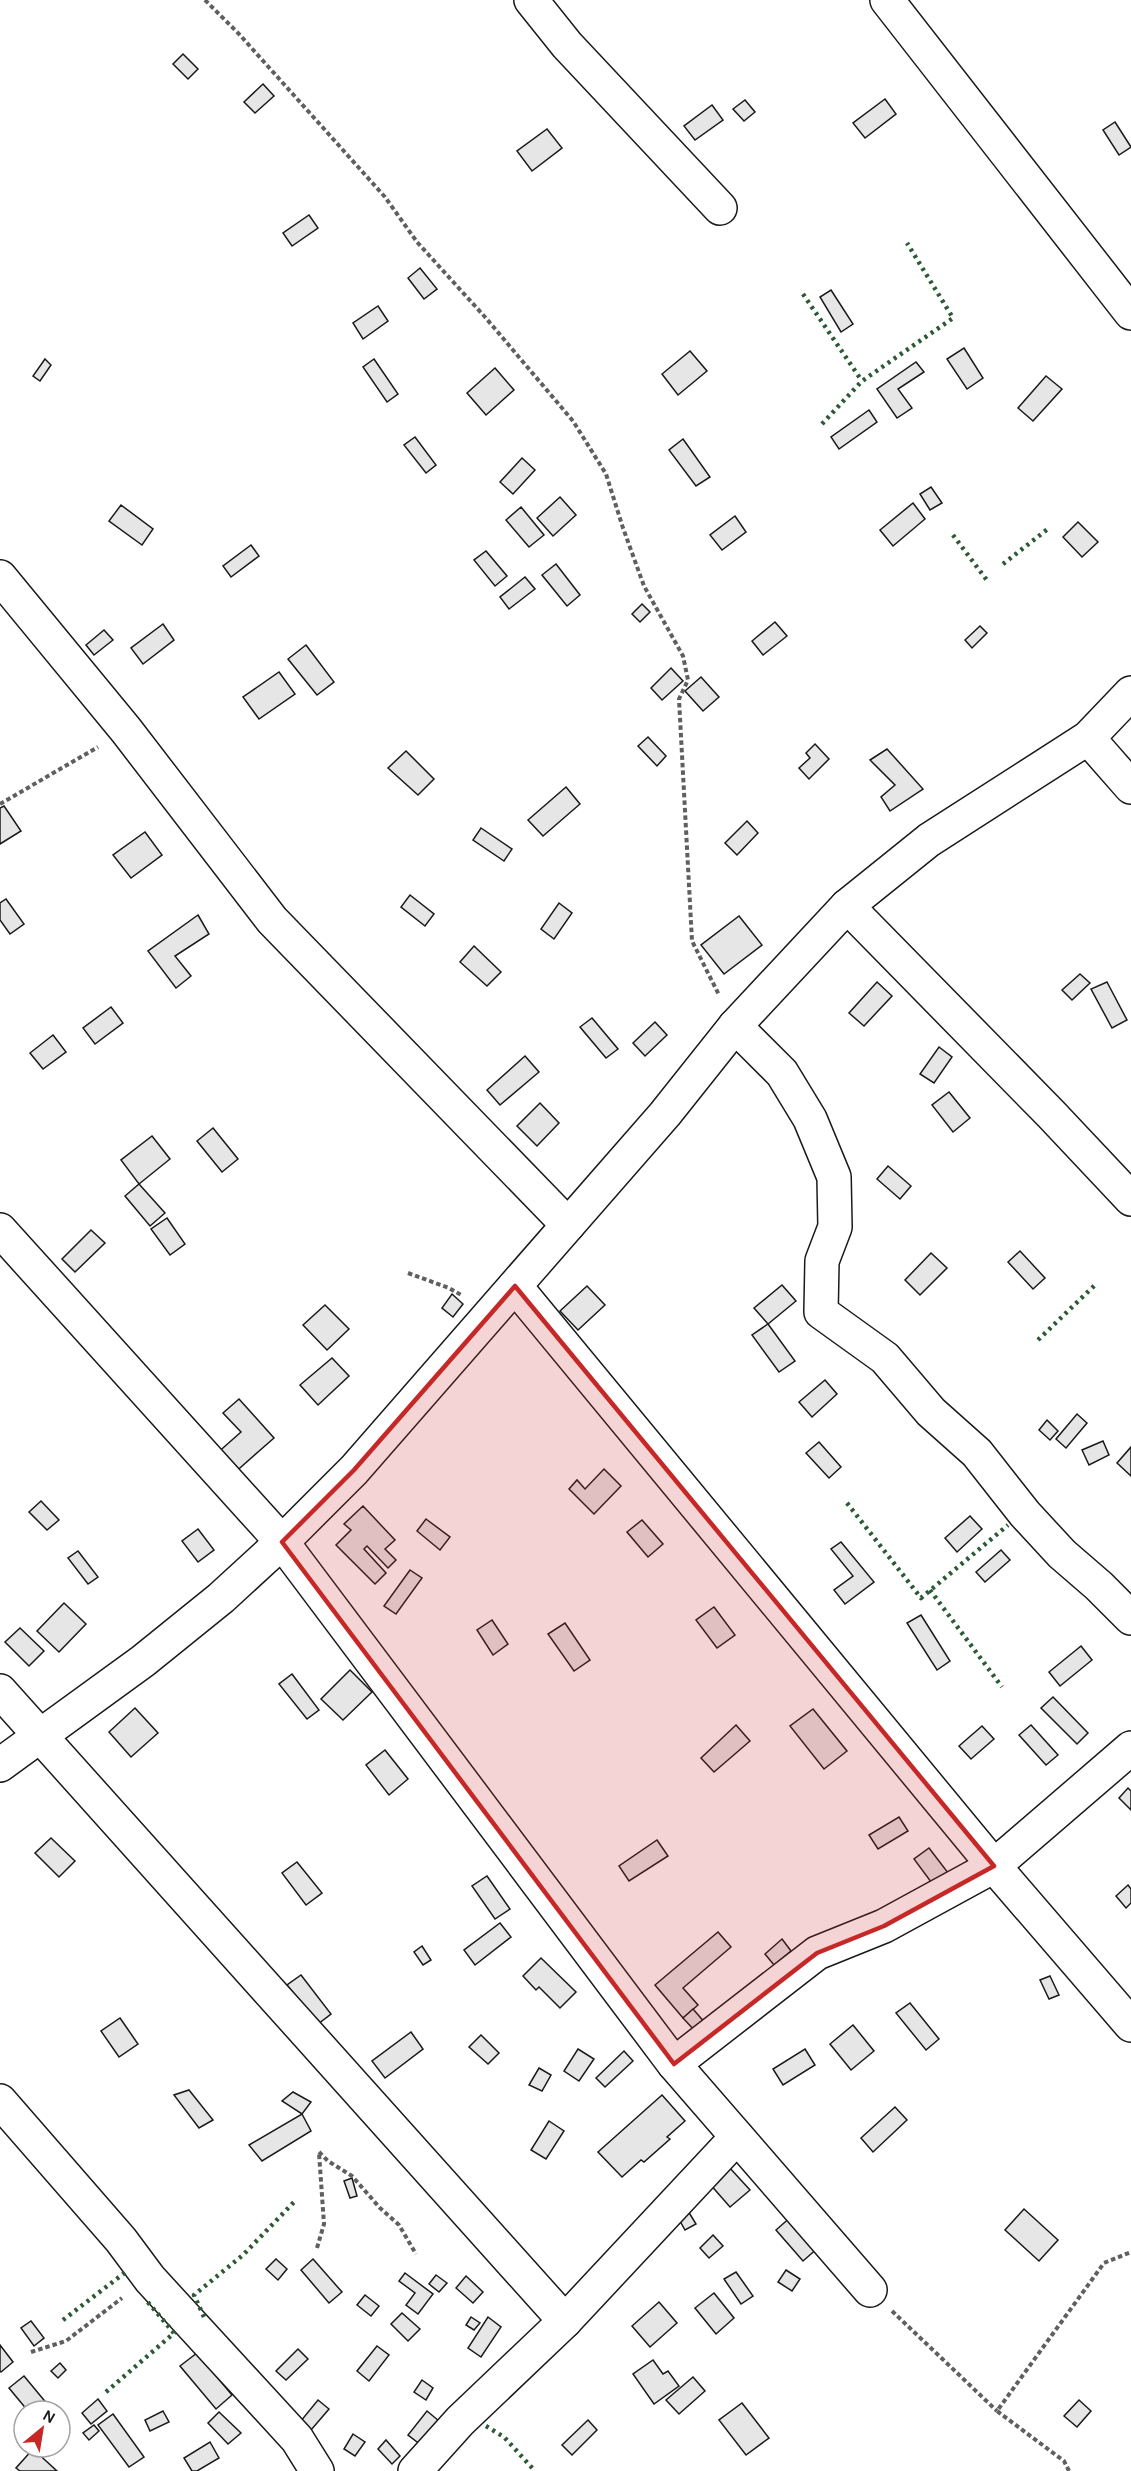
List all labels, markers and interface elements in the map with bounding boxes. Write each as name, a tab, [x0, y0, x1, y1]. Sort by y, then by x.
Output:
north arrow	[12, 2399, 72, 2459]
text: N	[40, 2405, 59, 2428]

